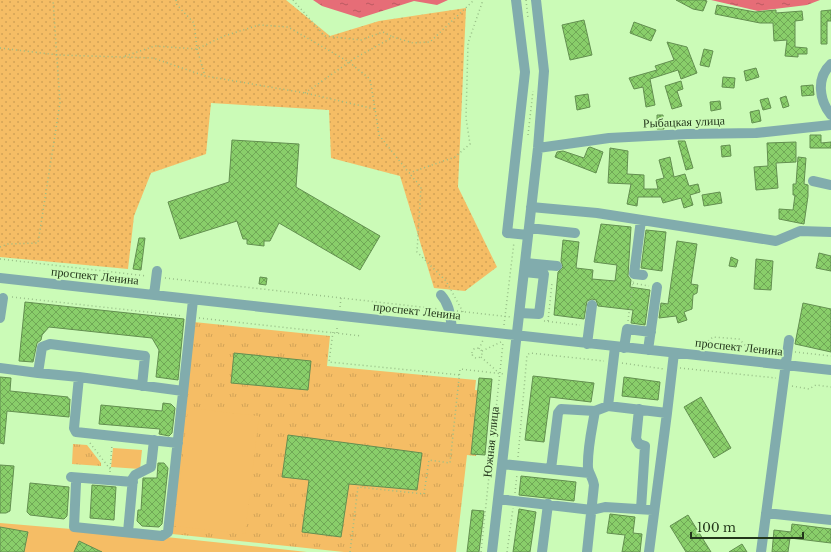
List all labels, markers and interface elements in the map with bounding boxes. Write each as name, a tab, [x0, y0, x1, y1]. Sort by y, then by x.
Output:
street label: Рыбацкая улица	[643, 113, 726, 130]
street label: проспект Ленина	[50, 263, 140, 288]
street label: проспект Ленина	[372, 298, 462, 323]
street label: проспект Ленина	[694, 334, 784, 359]
street label: Южная улица	[479, 405, 502, 478]
scale bar	[691, 514, 803, 540]
text: 100 m	[697, 520, 736, 535]

